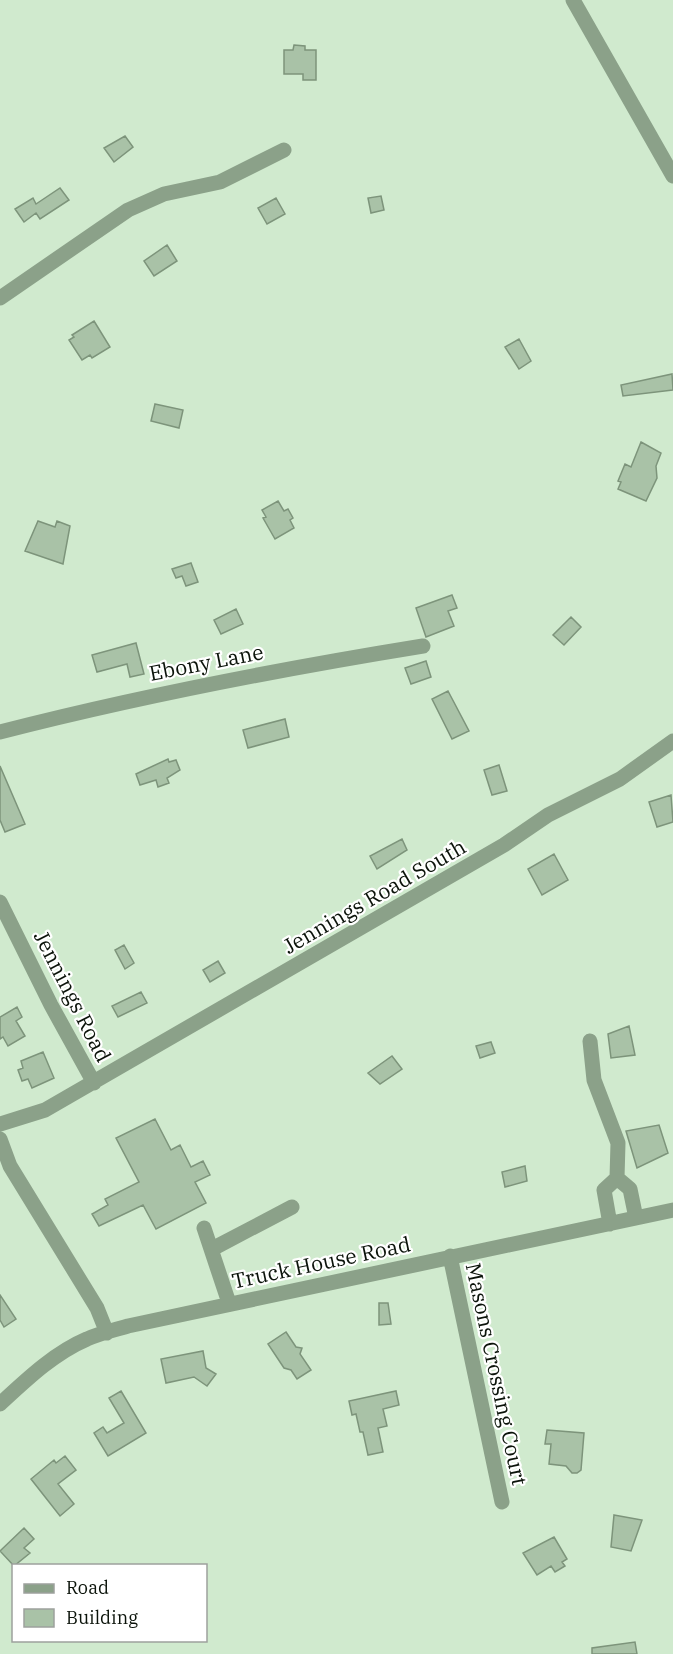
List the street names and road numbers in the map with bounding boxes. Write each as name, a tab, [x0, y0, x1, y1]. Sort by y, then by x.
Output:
street label: Ebony Lane	[146, 637, 266, 687]
street label: Jennings Road South	[277, 832, 471, 960]
street label: Jennings Road	[28, 925, 118, 1067]
street label: Truck House Road	[229, 1229, 413, 1295]
street label: Masons Crossing Court	[460, 1260, 534, 1488]

